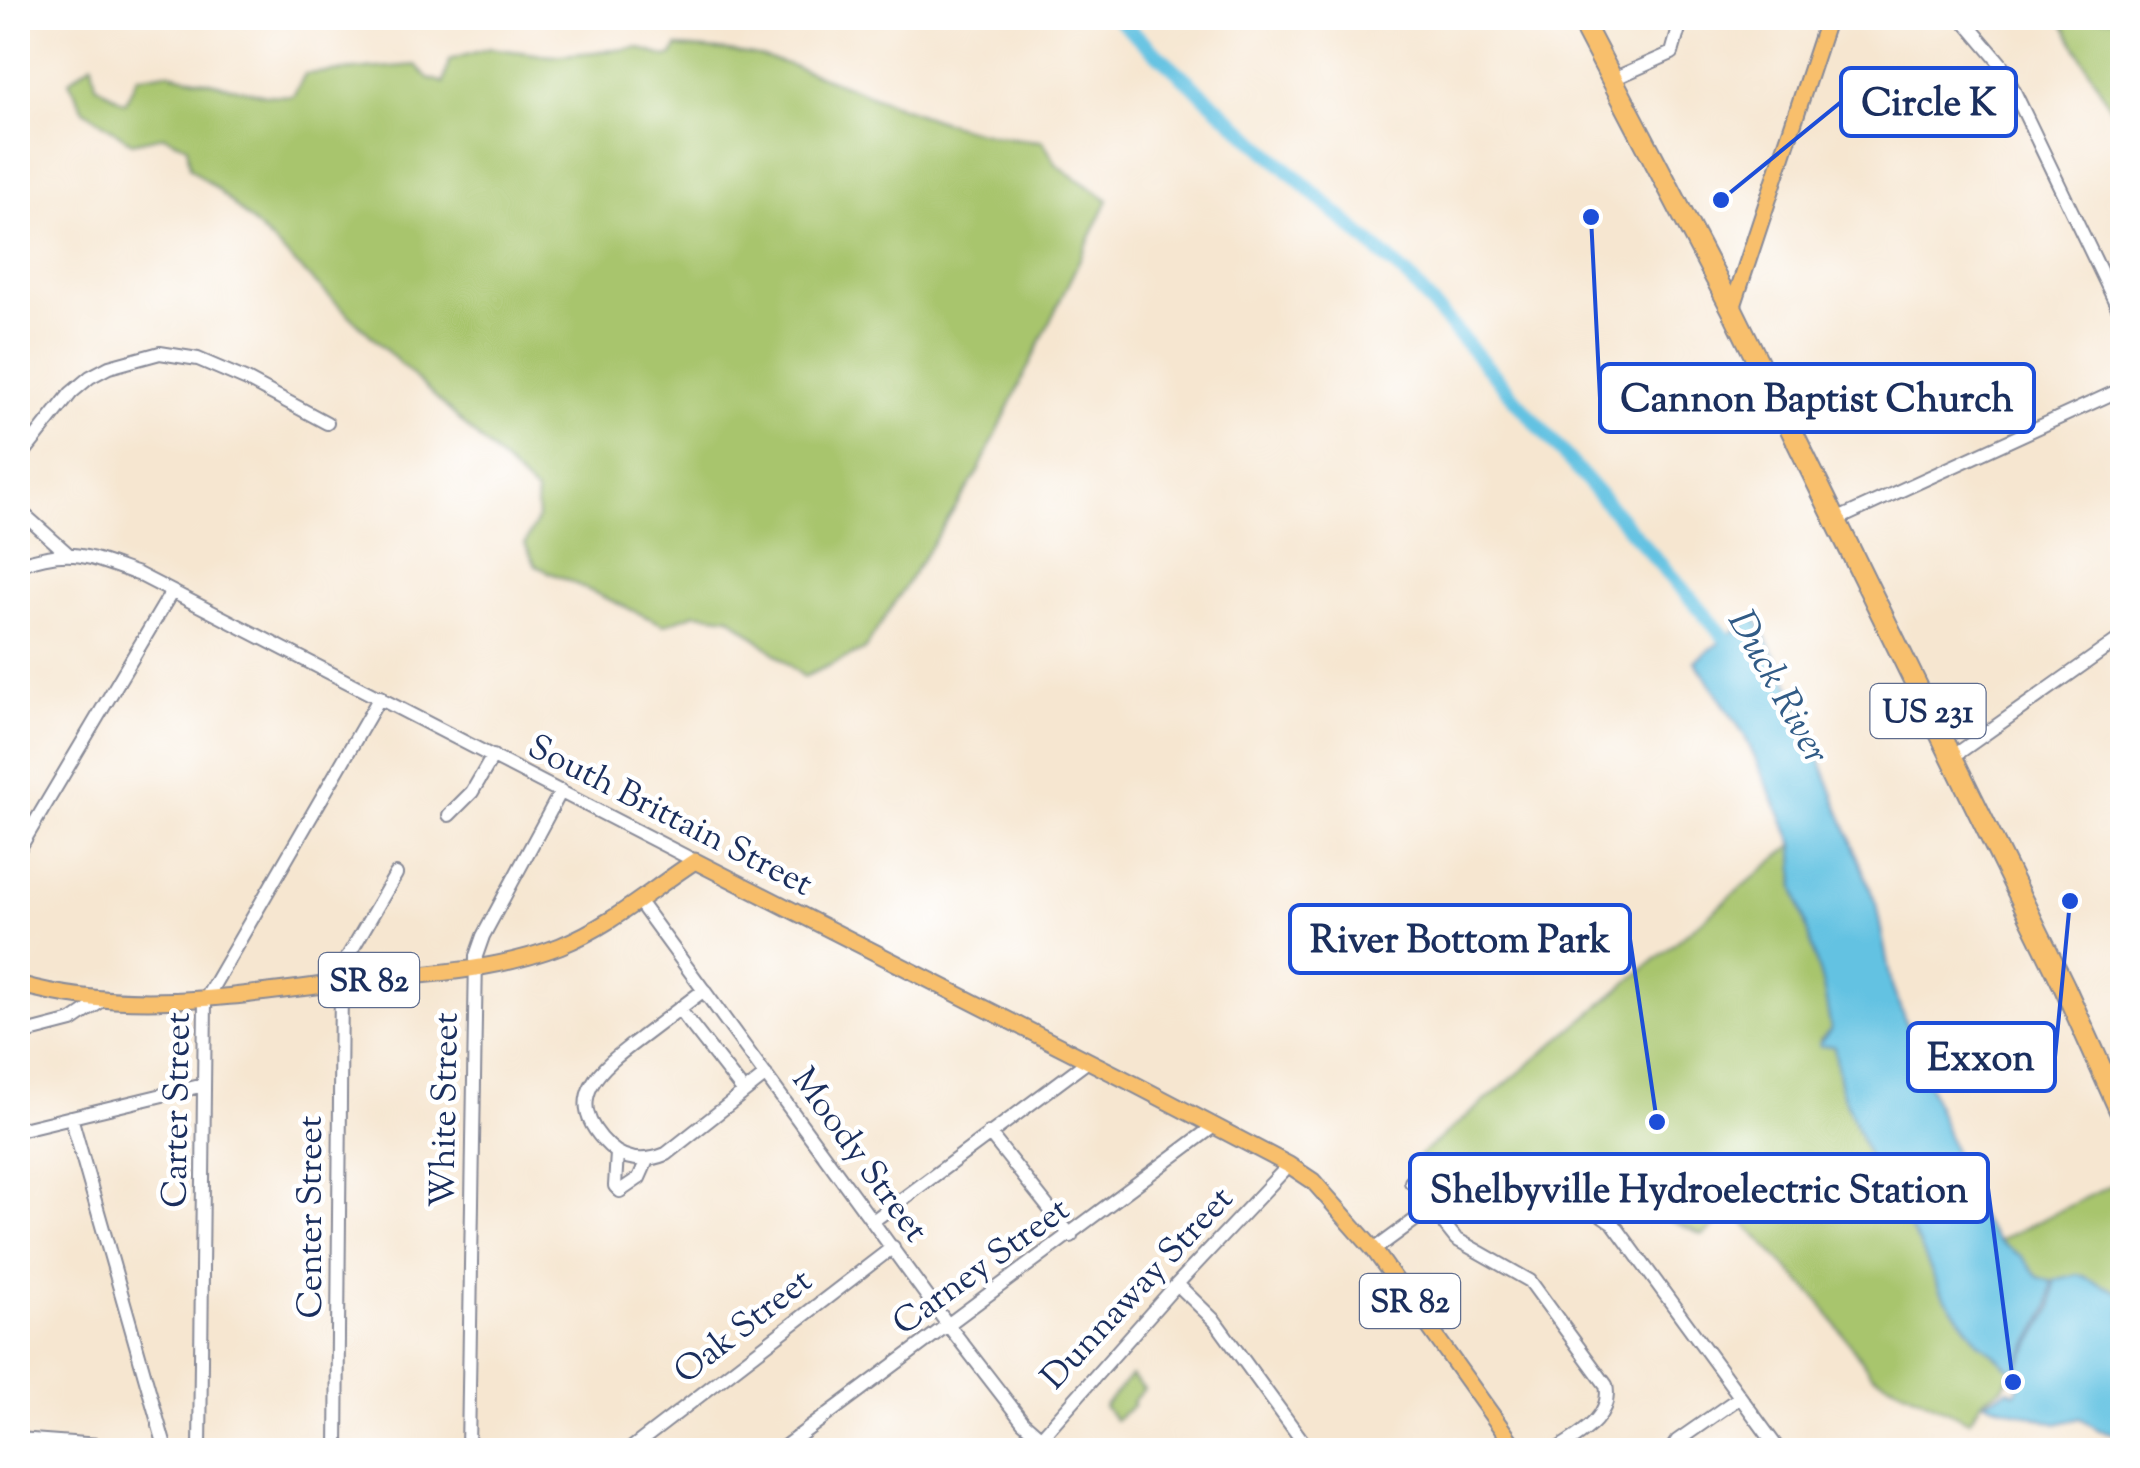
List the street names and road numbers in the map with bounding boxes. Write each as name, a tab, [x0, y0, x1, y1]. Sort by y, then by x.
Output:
road number: US 231	[1870, 684, 1986, 738]
street label: South Brittain Street	[518, 723, 821, 911]
road number: SR 82	[319, 953, 419, 1007]
street label: Carter Street	[151, 1012, 206, 1208]
street label: White Street	[419, 1012, 474, 1208]
street label: Moody Street	[777, 1058, 939, 1254]
street label: Center Street	[287, 1115, 338, 1319]
street label: Dunnaway Street	[1031, 1176, 1247, 1403]
street label: Carney Street	[883, 1186, 1081, 1350]
street label: Oak Street	[664, 1258, 824, 1398]
road number: SR 82	[1360, 1274, 1460, 1328]

